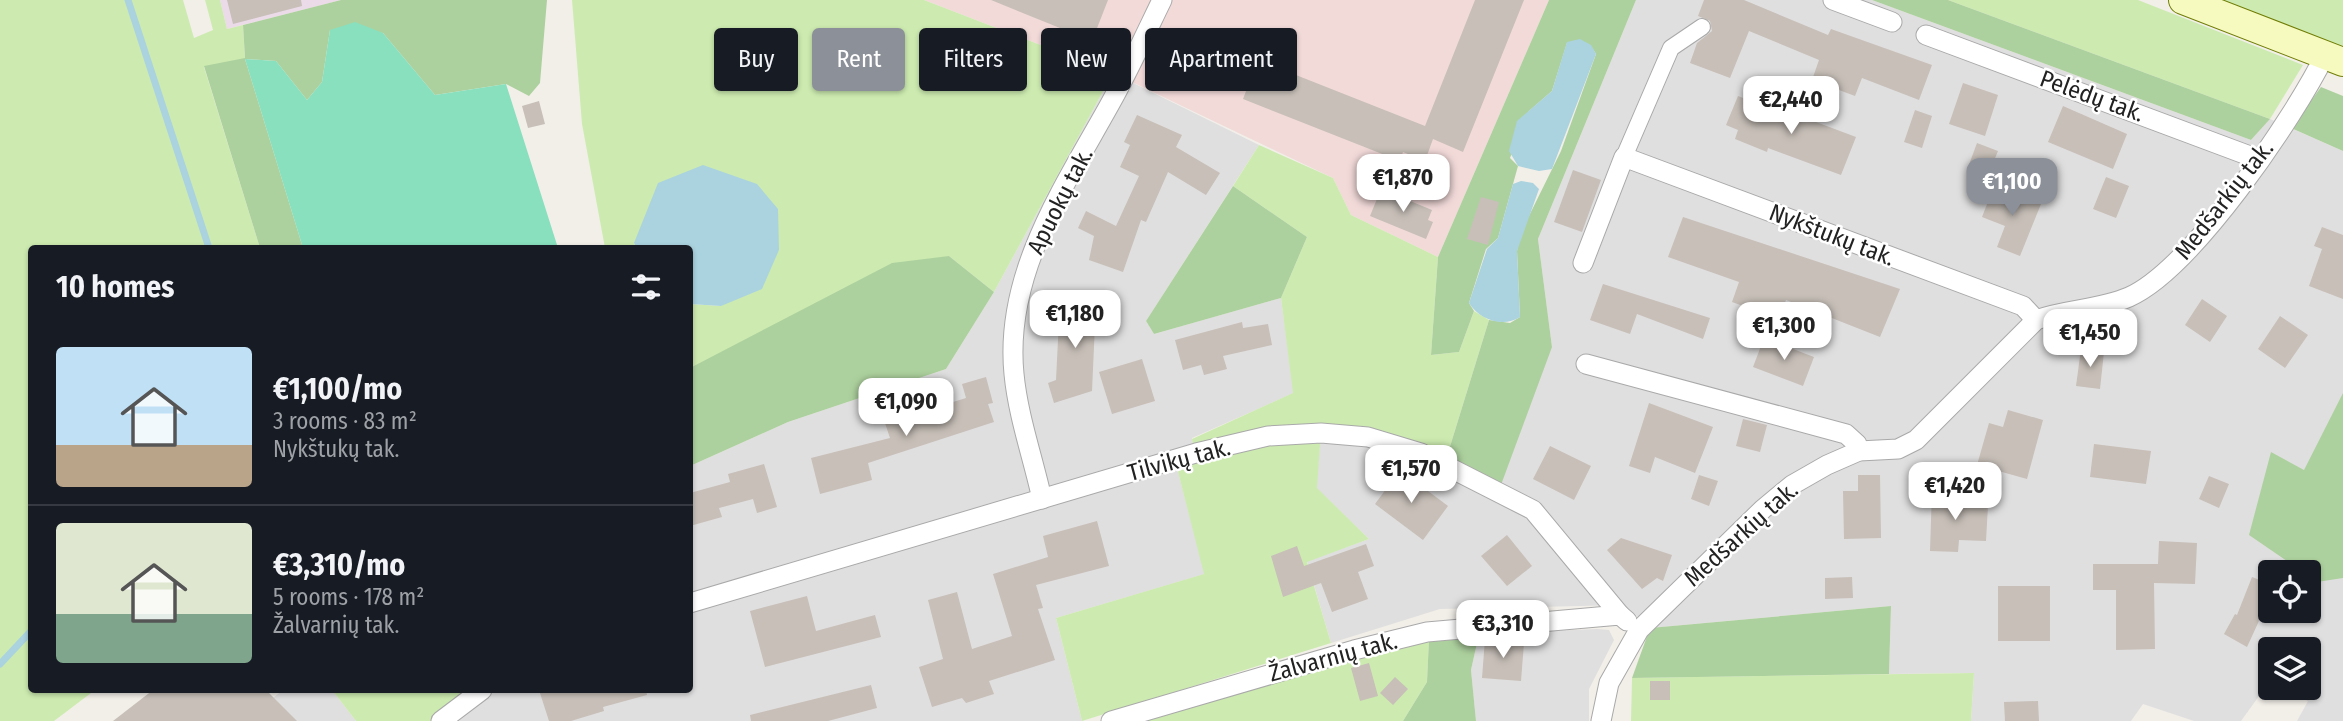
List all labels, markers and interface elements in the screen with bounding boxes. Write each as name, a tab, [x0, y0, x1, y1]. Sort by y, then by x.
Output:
chip: Buy	[714, 28, 798, 91]
chip: Rent	[812, 28, 905, 91]
chip: Filters	[919, 28, 1027, 91]
chip: New	[1041, 28, 1131, 91]
chip: Apartment	[1145, 28, 1297, 91]
street label: Pelėdų tak.	[2036, 64, 2148, 128]
pin: €2,440	[1734, 76, 1848, 136]
text: €2,440	[1759, 85, 1823, 113]
street label: Medšarkių tak.	[2169, 135, 2279, 265]
street label: Apuokų tak.	[1021, 143, 1099, 259]
pin: €1,870	[1346, 154, 1460, 214]
pin: €1,100	[1955, 158, 2069, 218]
text: €1,870	[1373, 163, 1433, 191]
text: €1,100	[1982, 167, 2042, 195]
street label: Nykštukų tak.	[1765, 198, 1899, 272]
icon: filters	[627, 268, 665, 306]
text: 10 homes	[56, 269, 174, 305]
pin: €1,180	[1018, 290, 1132, 350]
text: €1,180	[1046, 299, 1104, 327]
pin: €1,300	[1727, 302, 1841, 362]
pin: €1,450	[2033, 310, 2147, 369]
text: €1,300	[1753, 311, 1815, 339]
text: €1,450	[2059, 318, 2121, 346]
text: €1,100/mo	[273, 371, 402, 407]
icon: home	[112, 375, 196, 459]
pin: €1,090	[849, 378, 963, 438]
text: €1,090	[874, 387, 938, 415]
text: 3 rooms · 83 m²	[273, 407, 417, 435]
street label: Tilvikų tak.	[1125, 433, 1233, 487]
text: Nykštukų tak.	[273, 435, 400, 463]
pin: €1,570	[1354, 446, 1468, 505]
text: €1,570	[1381, 454, 1441, 482]
pin: €1,420	[1898, 462, 2012, 522]
text: €1,420	[1925, 471, 1985, 499]
street label: Medšarkių tak.	[1678, 476, 1804, 592]
text: €3,310/mo	[273, 547, 405, 583]
icon: home	[112, 551, 196, 635]
map controls	[2258, 560, 2321, 700]
button: locate	[2258, 560, 2321, 623]
text: 5 rooms · 178 m²	[273, 583, 424, 611]
pin: €3,310	[1446, 600, 1560, 660]
text: €3,310	[1472, 609, 1534, 637]
text: Žalvarnių tak.	[273, 611, 399, 639]
street label: Žalvarnių tak.	[1266, 626, 1400, 688]
button: layers	[2258, 637, 2321, 700]

